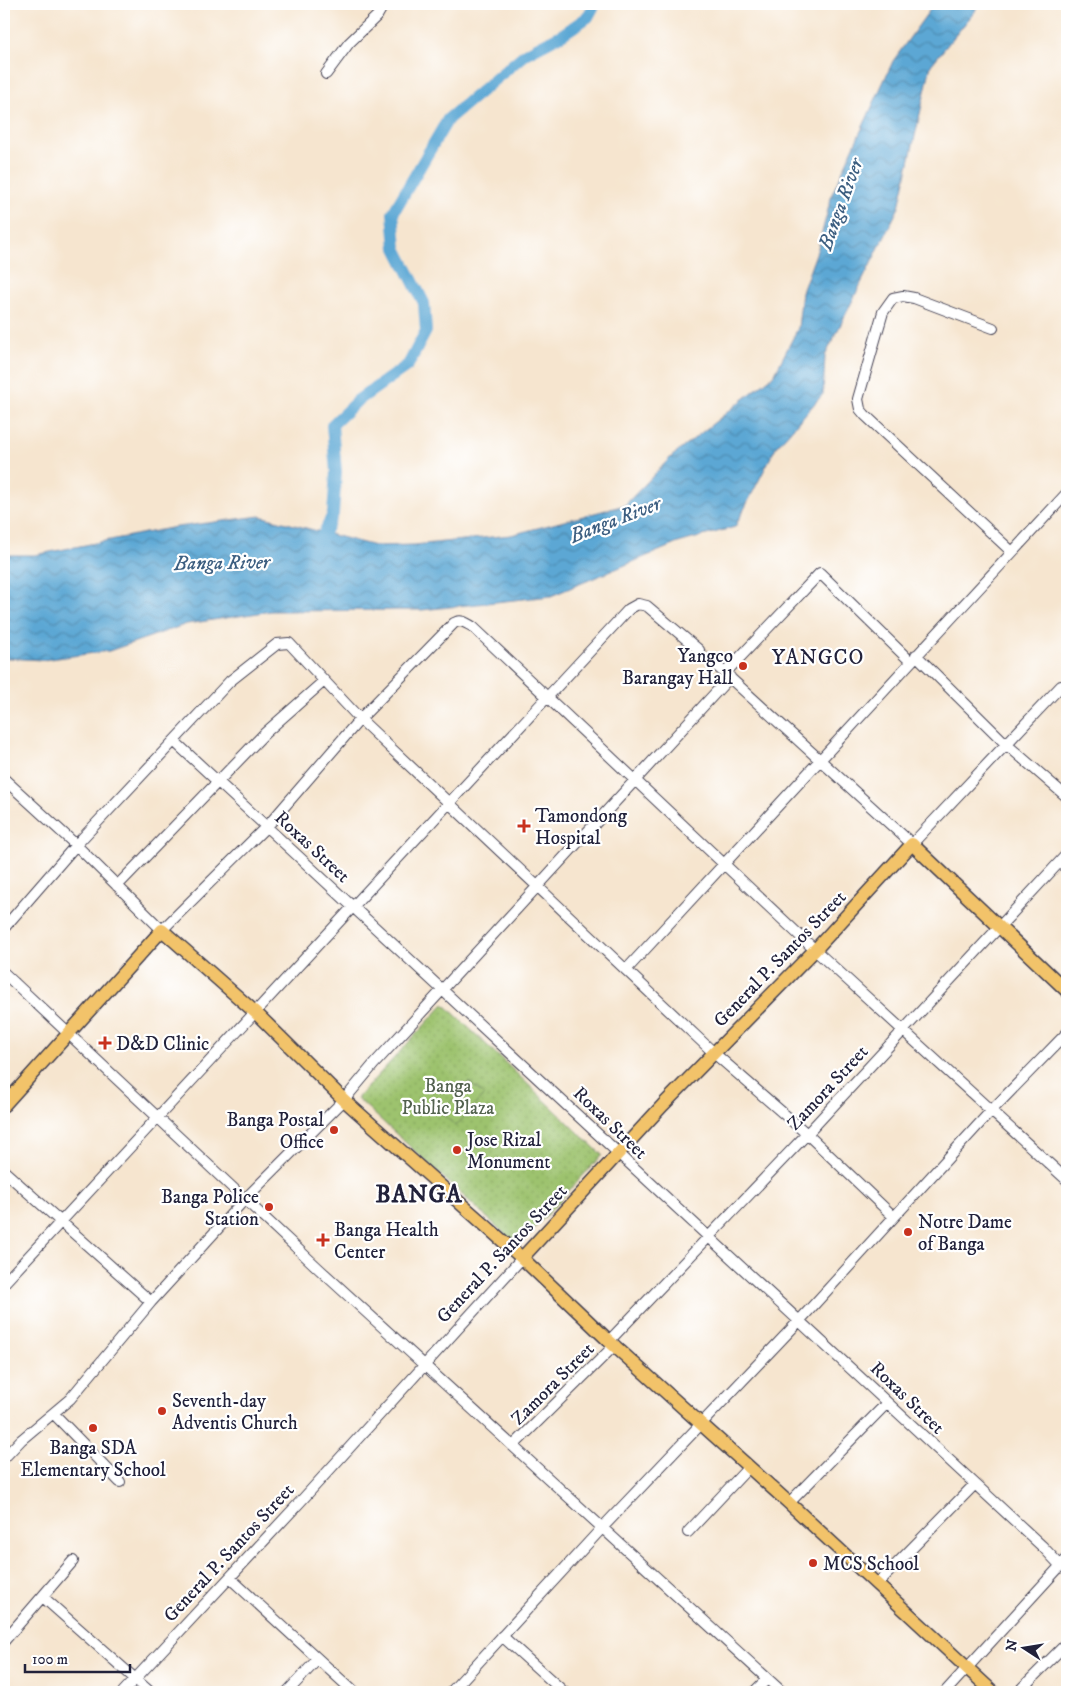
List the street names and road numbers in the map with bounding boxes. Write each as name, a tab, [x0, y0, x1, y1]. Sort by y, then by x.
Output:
street label: Roxas Street	[270, 806, 354, 888]
street label: General P. Santos Street	[709, 886, 851, 1032]
street label: Zamora Street	[783, 1041, 873, 1135]
street label: Roxas Street	[568, 1082, 652, 1164]
street label: General P. Santos Street	[432, 1180, 572, 1328]
street label: Zamora Street	[507, 1338, 599, 1430]
street label: Roxas Street	[865, 1357, 949, 1439]
street label: General P. Santos Street	[159, 1479, 299, 1627]

